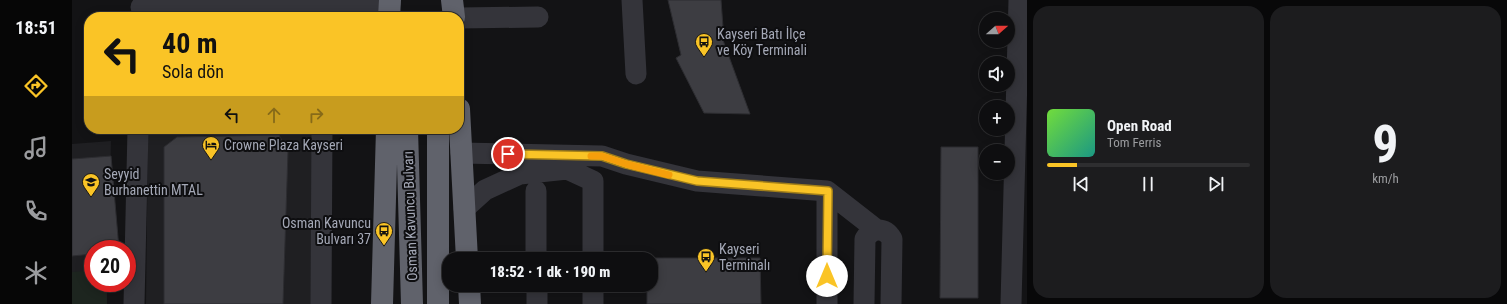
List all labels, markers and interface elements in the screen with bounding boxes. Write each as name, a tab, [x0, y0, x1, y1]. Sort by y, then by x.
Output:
north arrow	[979, 12, 1015, 48]
map controls	[979, 12, 1015, 180]
text: 18:51	[15, 17, 57, 38]
place label: Kayseri Batı İlçe ve Köy Terminali	[717, 26, 807, 58]
text: 40 m	[162, 27, 218, 60]
icon: left	[96, 28, 148, 80]
bus stop icon: Kayseri Batı İlçe ve Köy Terminali	[694, 32, 714, 57]
button: sound	[979, 56, 1015, 92]
text: Sola dön	[162, 61, 224, 82]
icon: directions	[22, 72, 50, 100]
button: +	[979, 100, 1015, 136]
icon: left	[221, 104, 243, 126]
icon: ahead	[263, 104, 285, 126]
icon: right	[305, 104, 327, 126]
text: 9	[1372, 114, 1399, 175]
text: Open Road	[1107, 117, 1172, 135]
icon: music	[22, 134, 50, 162]
hotel icon: Crowne Plaza Kayseri	[201, 135, 221, 160]
text: Tom Ferris	[1107, 135, 1161, 150]
place label: Crowne Plaza Kayseri	[224, 137, 343, 153]
pin	[491, 137, 525, 171]
icon: arrive	[497, 143, 519, 165]
button: −	[979, 144, 1015, 180]
street label: Osman Kavuncu Bulvarı	[400, 151, 420, 281]
place label: Seyyid Burhanettin MTAL	[104, 166, 203, 198]
text: km/h	[1372, 171, 1399, 186]
school or university icon: Seyyid Burhanettin MTAL	[81, 172, 101, 197]
icon: previous	[1070, 173, 1092, 195]
icon: pause	[1137, 173, 1159, 195]
icon: next	[1205, 173, 1227, 195]
icon: phone	[22, 197, 50, 225]
place label: Osman Kavuncu Bulvarı 37	[282, 215, 371, 247]
bus stop icon: Osman Kavuncu Bulvarı 37	[374, 221, 394, 246]
speed limit sign: 20	[84, 240, 136, 292]
place label: Kayseri Terminalı	[719, 241, 770, 273]
bus stop icon: Kayseri Terminalı	[696, 247, 716, 272]
position arrow	[806, 255, 848, 297]
icon: climate	[22, 259, 50, 287]
text: 18:52 · 1 dk · 190 m	[490, 263, 610, 281]

